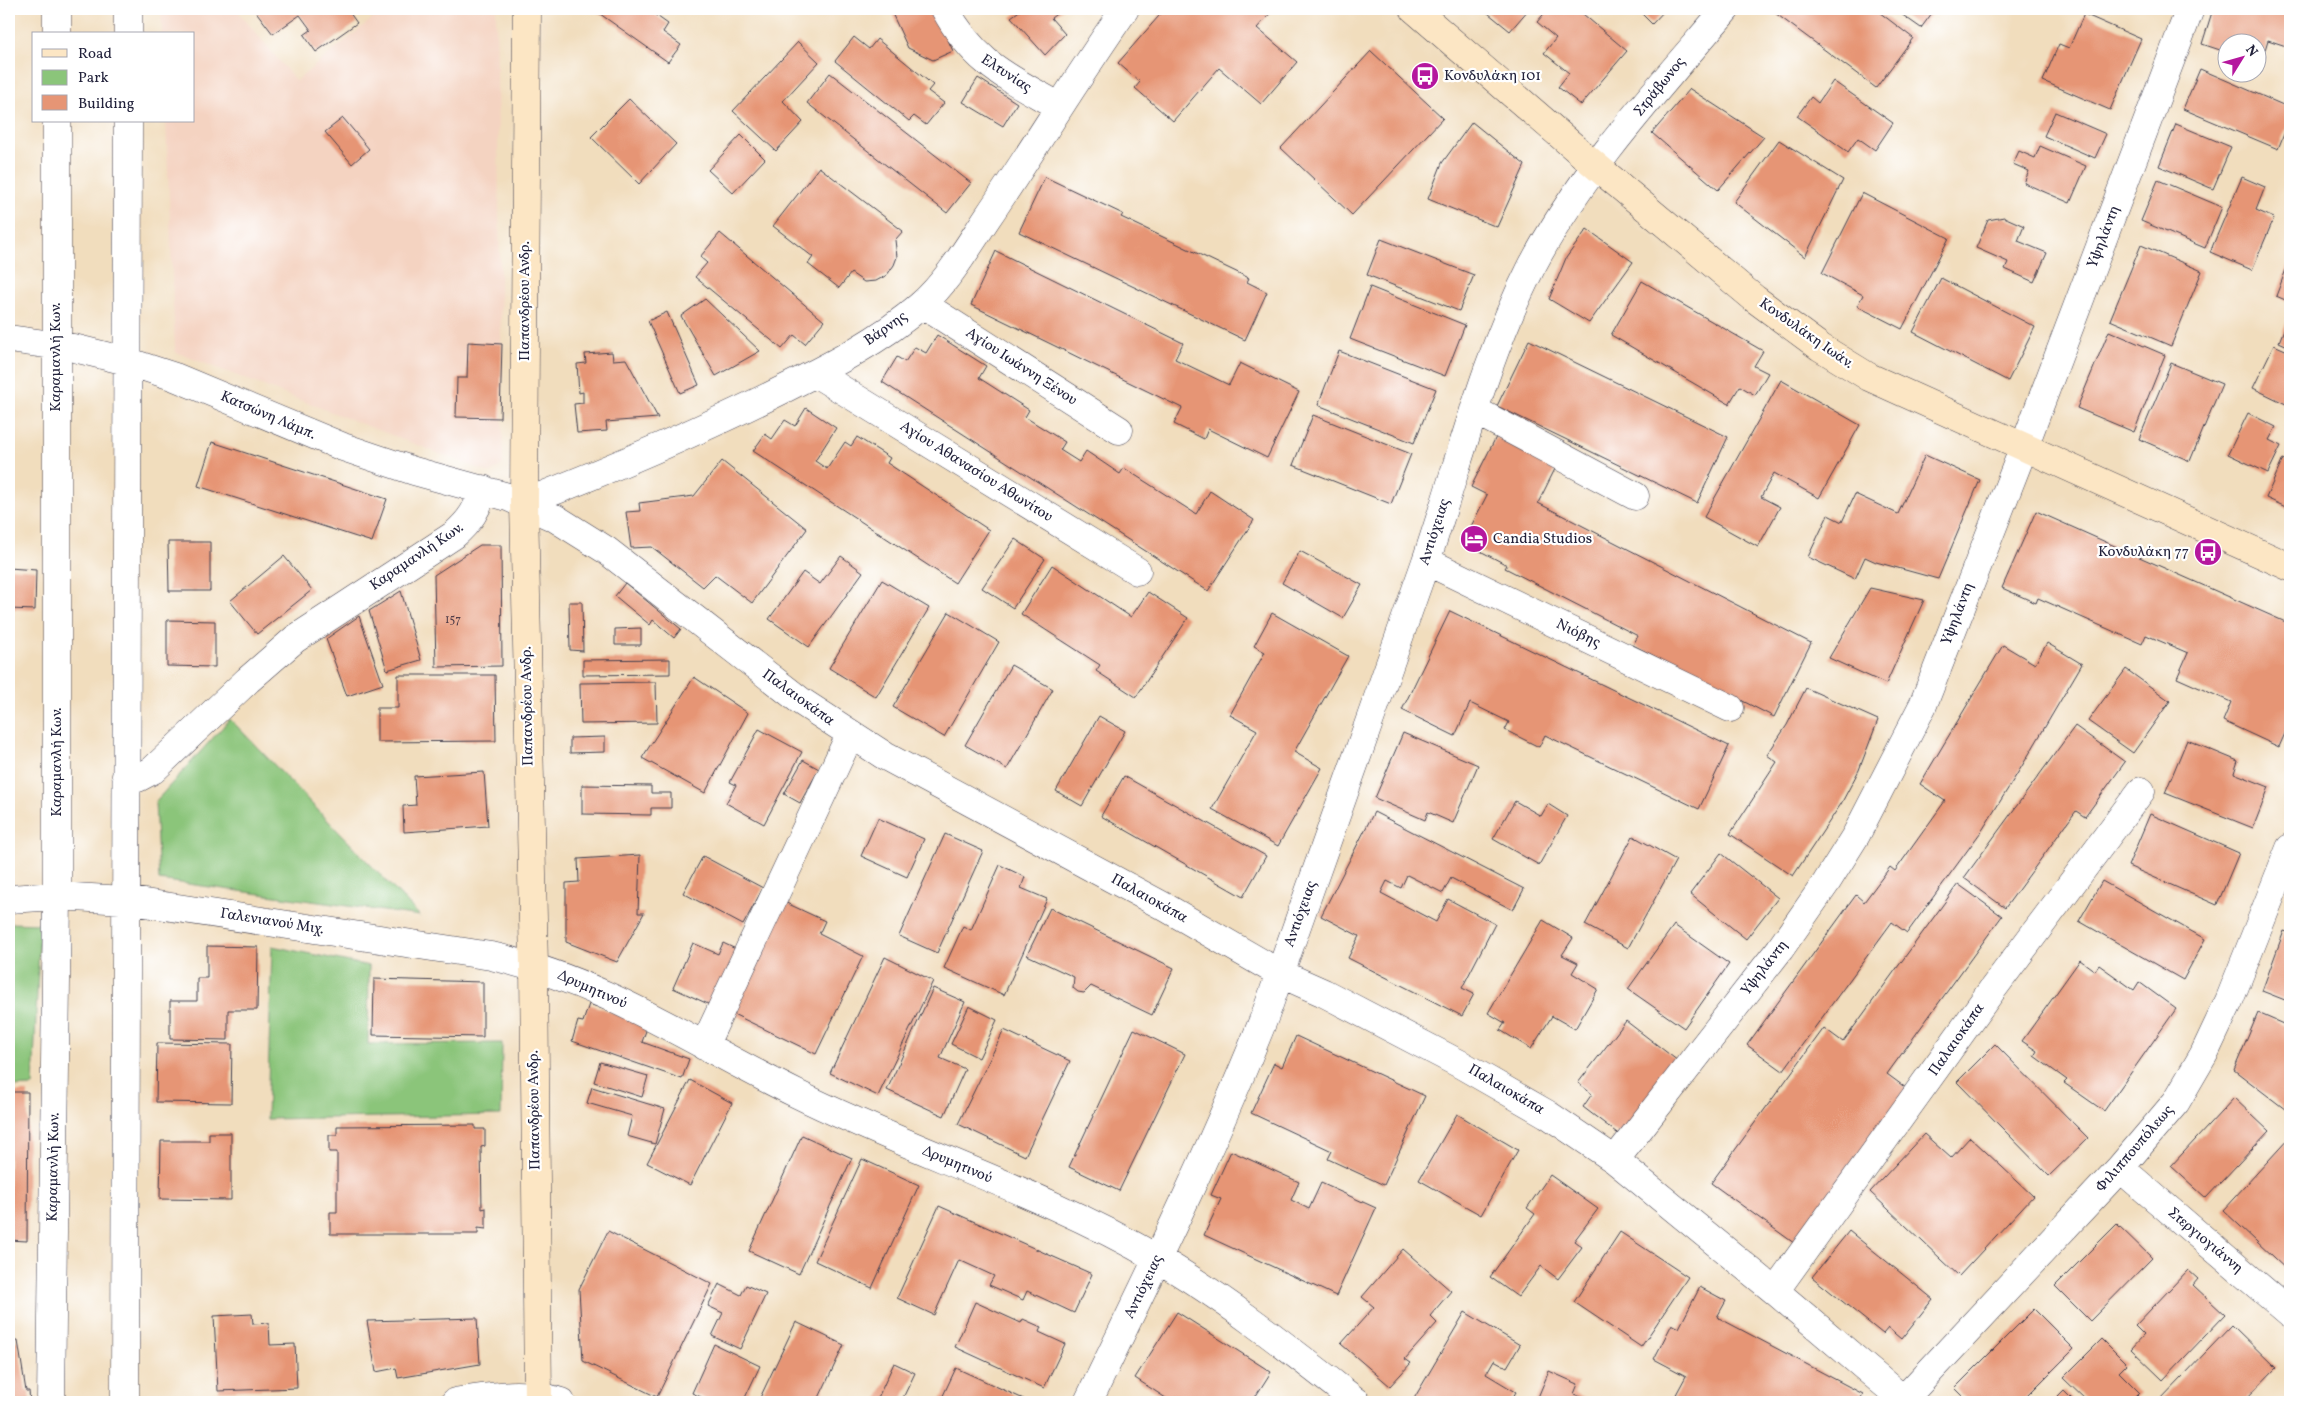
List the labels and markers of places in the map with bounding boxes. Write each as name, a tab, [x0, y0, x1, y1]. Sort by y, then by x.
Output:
bus stop icon: Κονδυλάκη 101	[1410, 61, 1440, 91]
place label: Κονδυλάκη 101	[1444, 66, 1541, 87]
hotel icon: Candia Studios	[1459, 524, 1489, 554]
place label: Candia Studios	[1493, 529, 1592, 550]
bus stop icon: Κονδυλάκη 77	[2193, 537, 2223, 567]
place label: Κονδυλάκη 77	[2098, 542, 2189, 563]

